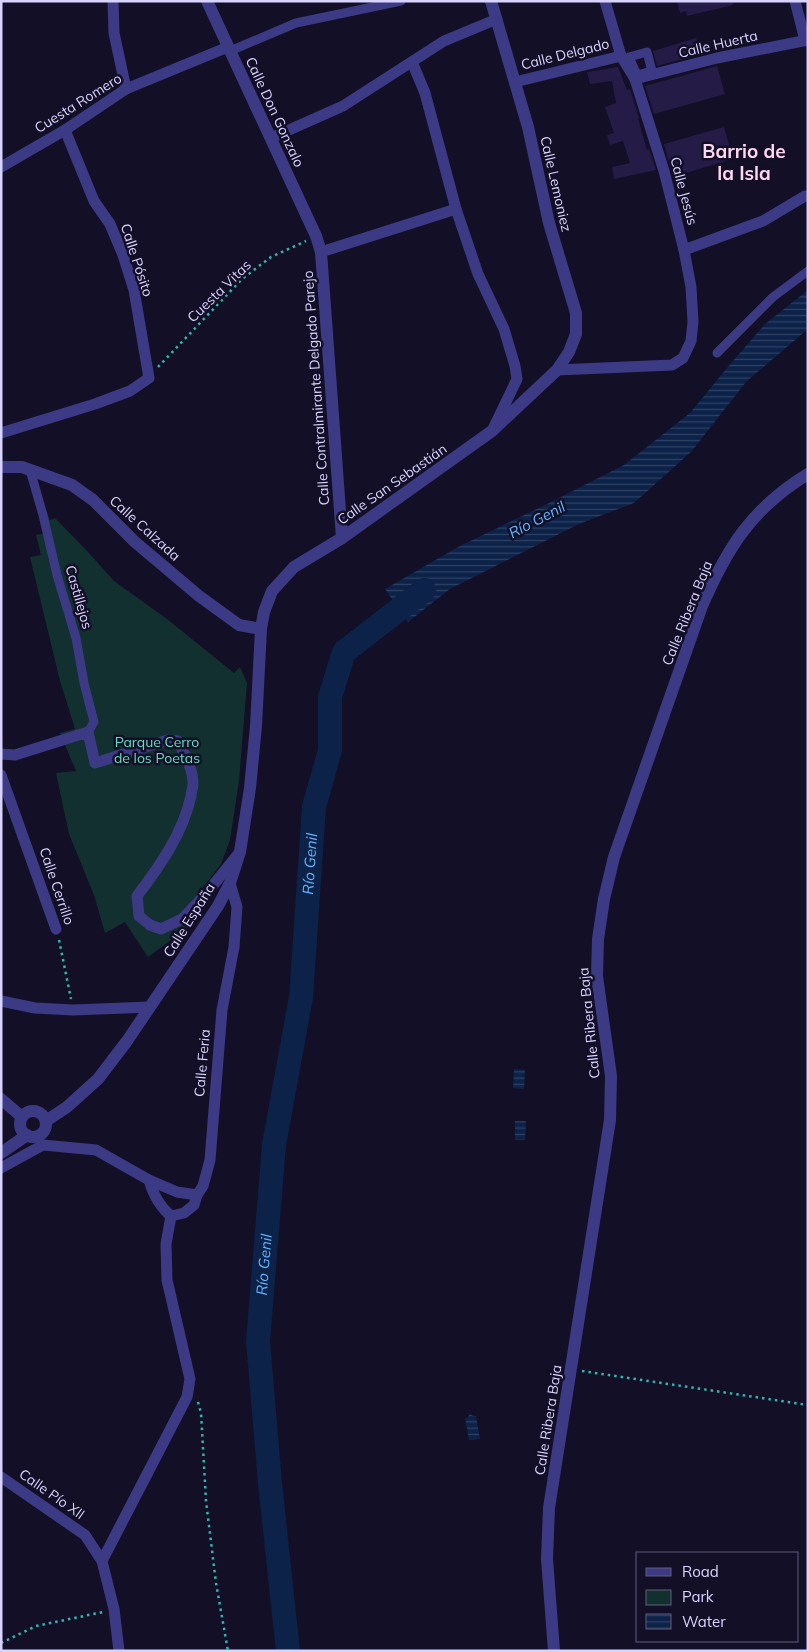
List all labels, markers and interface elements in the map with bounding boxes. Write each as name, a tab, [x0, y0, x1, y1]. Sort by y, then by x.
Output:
street label: Calle Huerta	[677, 26, 759, 62]
street label: Calle Delgado	[519, 34, 611, 74]
street label: Calle Don Gonzalo	[242, 54, 308, 170]
street label: Cuesta Romero	[31, 69, 125, 137]
street label: Calle Lemoniez	[536, 134, 576, 234]
district label: Barrio de la Isla	[702, 139, 786, 185]
street label: Calle Jesús	[666, 155, 702, 227]
street label: Calle Pósito	[117, 221, 157, 299]
street label: Cuesta Vitas	[183, 256, 255, 326]
street label: Calle Contralmirante Delgado Parejo	[299, 270, 333, 506]
street label: Calle San Sebastián	[334, 439, 450, 529]
street label: Calle Calzada	[106, 491, 184, 565]
water label: Río Genil	[505, 497, 569, 542]
street label: Calle Ribera Baja	[658, 558, 716, 668]
street label: Castillejos	[61, 563, 97, 631]
park label: Parque Cerro de los Poetas	[114, 733, 200, 767]
water label: Río Genil	[298, 832, 321, 895]
street label: Calle Cerrillo	[35, 845, 79, 927]
street label: Calle España	[159, 880, 219, 960]
street label: Calle Ribera Baja	[574, 967, 604, 1079]
street label: Calle Feria	[190, 1028, 214, 1098]
water label: Río Genil	[252, 1233, 276, 1296]
street label: Calle Ribera Baja	[530, 1364, 566, 1476]
street label: Calle Pío XII	[16, 1465, 88, 1523]
legend	[636, 1552, 799, 1642]
text: Road	[682, 1562, 719, 1581]
text: Park	[682, 1587, 714, 1606]
text: Water	[682, 1612, 726, 1631]

